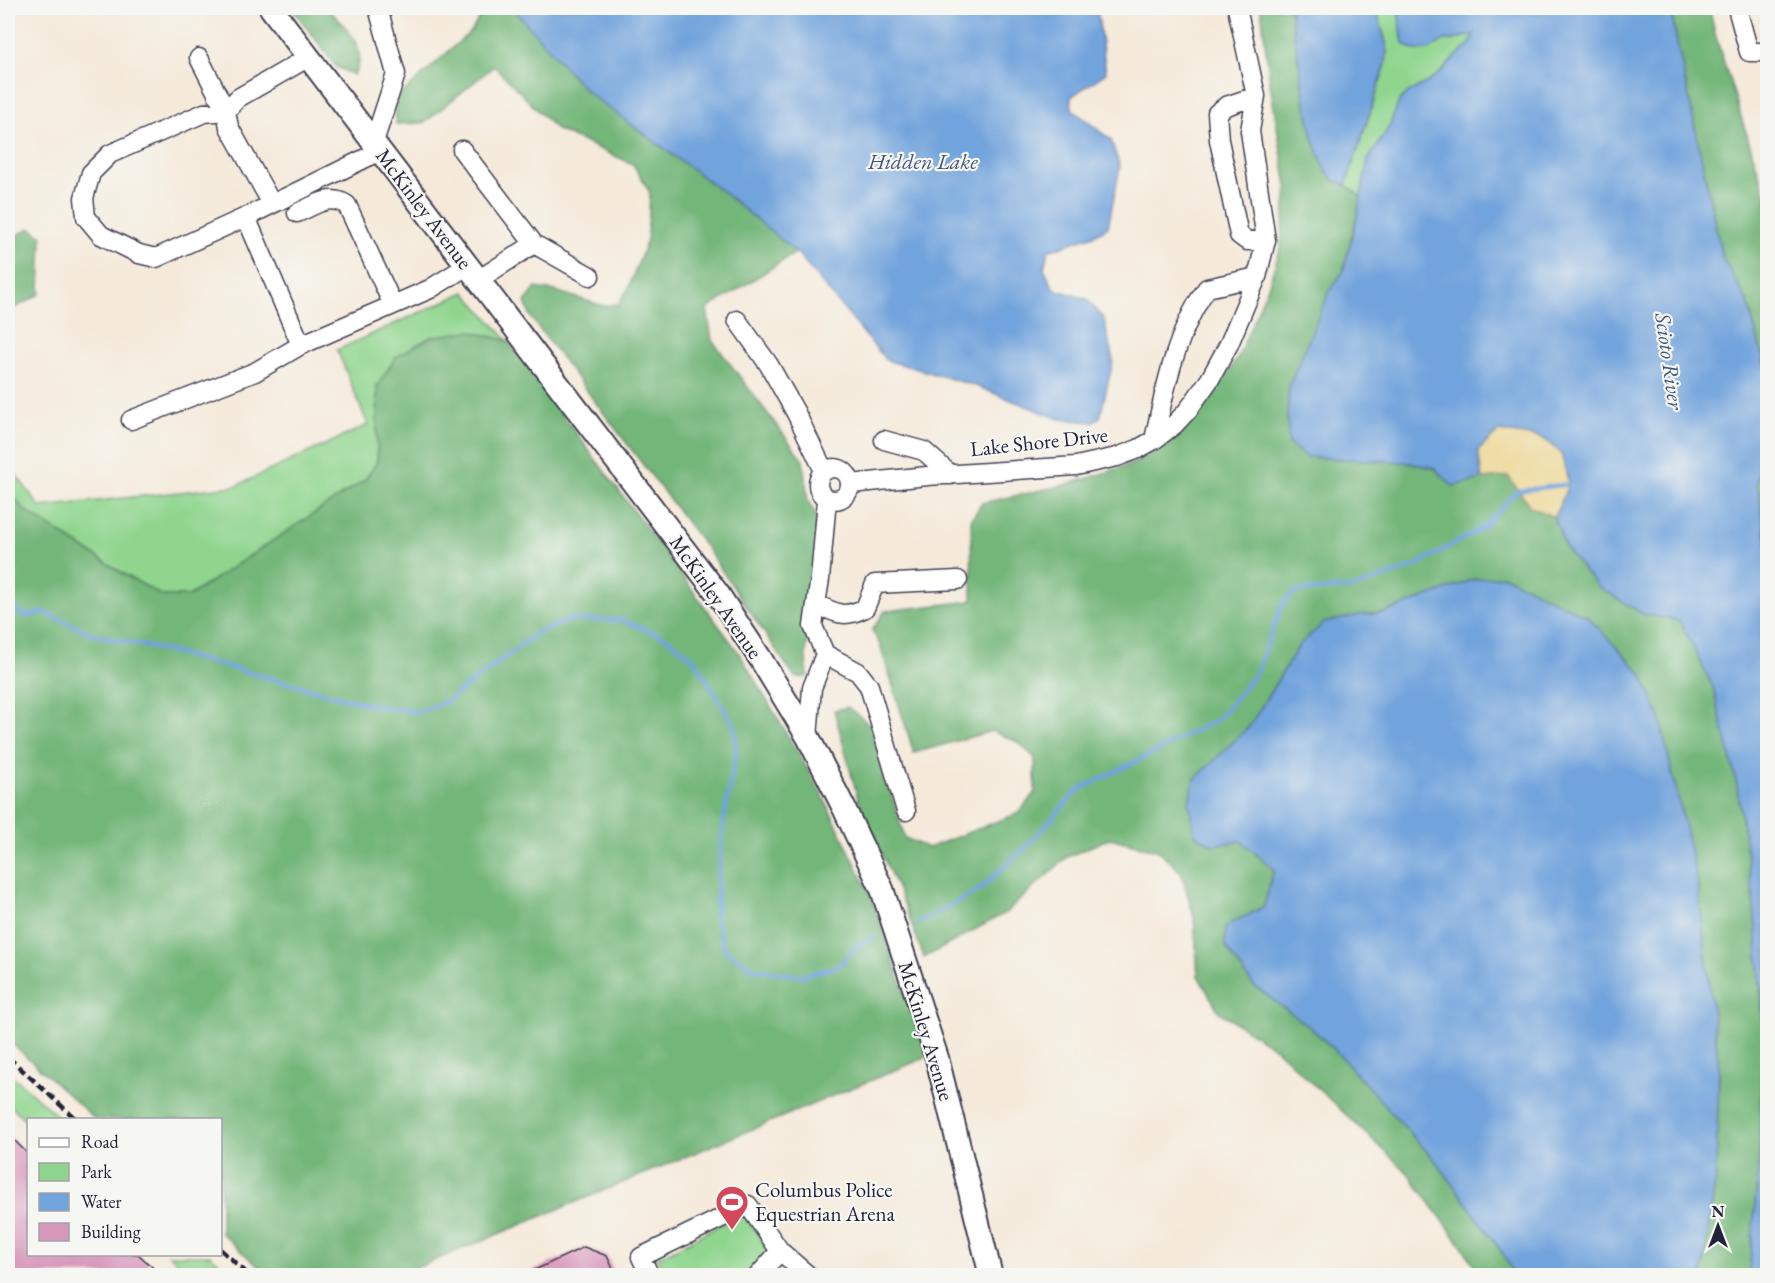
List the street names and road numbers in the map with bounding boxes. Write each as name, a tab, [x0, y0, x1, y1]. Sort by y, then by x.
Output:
street label: McKinley Avenue	[370, 143, 479, 275]
street label: Lake Shore Drive	[969, 421, 1109, 462]
street label: McKinley Avenue	[664, 530, 769, 664]
street label: McKinley Avenue	[892, 958, 961, 1104]

